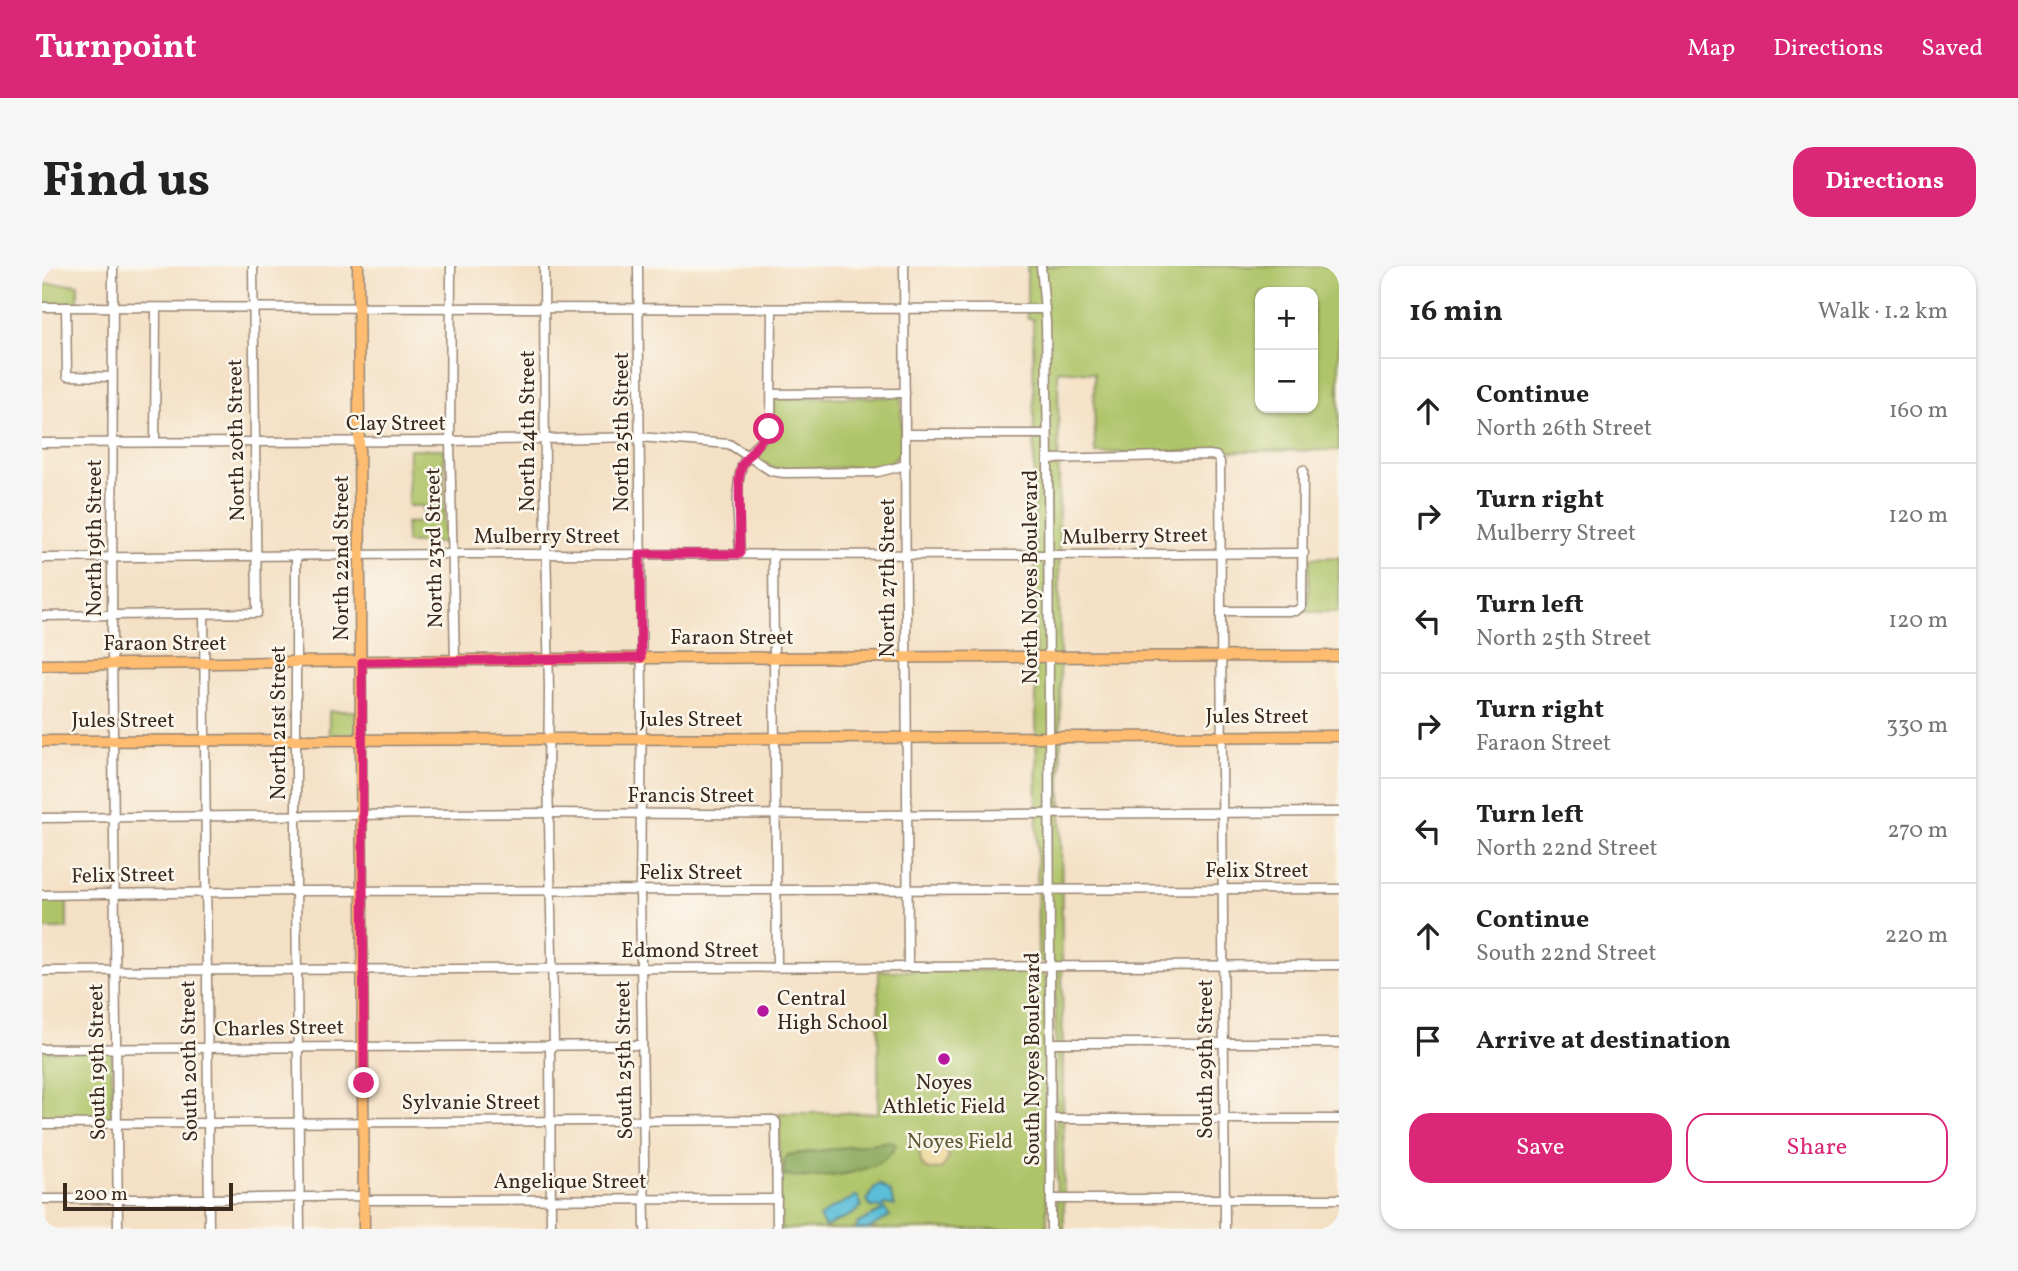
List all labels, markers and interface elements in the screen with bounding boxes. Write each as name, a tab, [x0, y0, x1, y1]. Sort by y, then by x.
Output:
text: Turnpoint	[35, 26, 197, 72]
text: Map	[1687, 32, 1735, 66]
text: Directions	[1773, 32, 1883, 66]
text: Saved	[1921, 32, 1983, 66]
button: Directions	[1793, 147, 1976, 217]
text: Find us	[42, 148, 210, 217]
map controls	[1255, 287, 1318, 413]
button: +	[1255, 287, 1318, 350]
text: 16 min	[1409, 291, 1503, 333]
text: Walk · 1.2 km	[1818, 296, 1948, 328]
street label: North 24th Street	[514, 350, 543, 512]
button: −	[1255, 350, 1318, 413]
street label: North 25th Street	[608, 352, 637, 512]
street label: North 20th Street	[221, 359, 253, 521]
text: Continue	[1476, 377, 1589, 413]
icon: ahead	[1409, 392, 1447, 430]
text: 160 m	[1889, 395, 1948, 427]
street label: Clay Street	[346, 410, 446, 439]
route start	[753, 413, 784, 444]
text: North 26th Street	[1476, 413, 1652, 445]
street label: North 19th Street	[81, 459, 110, 617]
street label: North 23rd Street	[419, 467, 451, 629]
street label: North Noyes Boulevard	[1017, 470, 1046, 684]
street label: North 22nd Street	[328, 475, 357, 641]
text: Turn right	[1476, 482, 1604, 518]
icon: right	[1409, 497, 1447, 535]
street label: North 27th Street	[874, 498, 903, 658]
text: 120 m	[1888, 500, 1948, 532]
text: Mulberry Street	[1476, 518, 1636, 550]
street label: Mulberry Street	[1062, 521, 1208, 553]
street label: Mulberry Street	[474, 523, 620, 552]
text: Turn left	[1476, 587, 1584, 623]
icon: left	[1409, 602, 1447, 640]
text: 120 m	[1888, 605, 1948, 637]
text: North 25th Street	[1476, 623, 1651, 655]
street label: Faraon Street	[670, 624, 794, 653]
street label: Faraon Street	[103, 630, 227, 659]
street label: North 21st Street	[265, 646, 294, 800]
text: Turn right	[1476, 692, 1604, 728]
street label: Jules Street	[1205, 703, 1309, 732]
street label: Jules Street	[639, 706, 743, 735]
street label: Jules Street	[71, 707, 175, 736]
icon: right	[1409, 707, 1447, 745]
text: 330 m	[1886, 710, 1948, 742]
text: Faraon Street	[1476, 728, 1611, 760]
street label: Francis Street	[628, 782, 754, 811]
text: Turn left	[1476, 797, 1584, 833]
icon: left	[1409, 812, 1447, 850]
text: 270 m	[1887, 815, 1948, 847]
text: North 22nd Street	[1476, 833, 1658, 865]
street label: Felix Street	[1205, 857, 1309, 886]
street label: Felix Street	[639, 859, 743, 888]
street label: Felix Street	[71, 861, 175, 891]
text: Continue	[1476, 902, 1589, 938]
icon: ahead	[1409, 917, 1447, 955]
text: 220 m	[1885, 920, 1948, 952]
street label: Edmond Street	[621, 937, 759, 966]
text: South 22nd Street	[1476, 938, 1657, 970]
street label: South Noyes Boulevard	[1019, 952, 1048, 1166]
street label: South 29th Street	[1192, 979, 1221, 1139]
street label: South 20th Street	[174, 980, 206, 1142]
street label: South 25th Street	[609, 980, 641, 1140]
street label: South 19th Street	[82, 983, 114, 1141]
place label: Central High School	[777, 985, 888, 1038]
marker: Central High School	[755, 1003, 771, 1019]
street label: Charles Street	[214, 1013, 344, 1045]
icon: arrive	[1409, 1022, 1447, 1060]
text: Arrive at destination	[1476, 1023, 1731, 1059]
marker: Noyes Athletic Field	[936, 1051, 952, 1067]
route end	[348, 1067, 379, 1098]
place label: Noyes Athletic Field	[882, 1069, 1006, 1122]
street label: Sylvanie Street	[402, 1089, 540, 1118]
button: Save	[1409, 1113, 1672, 1183]
button: Share	[1686, 1113, 1948, 1183]
park label: Noyes Field	[907, 1128, 1013, 1157]
street label: Angelique Street	[493, 1168, 647, 1197]
scale bar	[63, 1180, 233, 1212]
text: 200 m	[74, 1182, 128, 1208]

